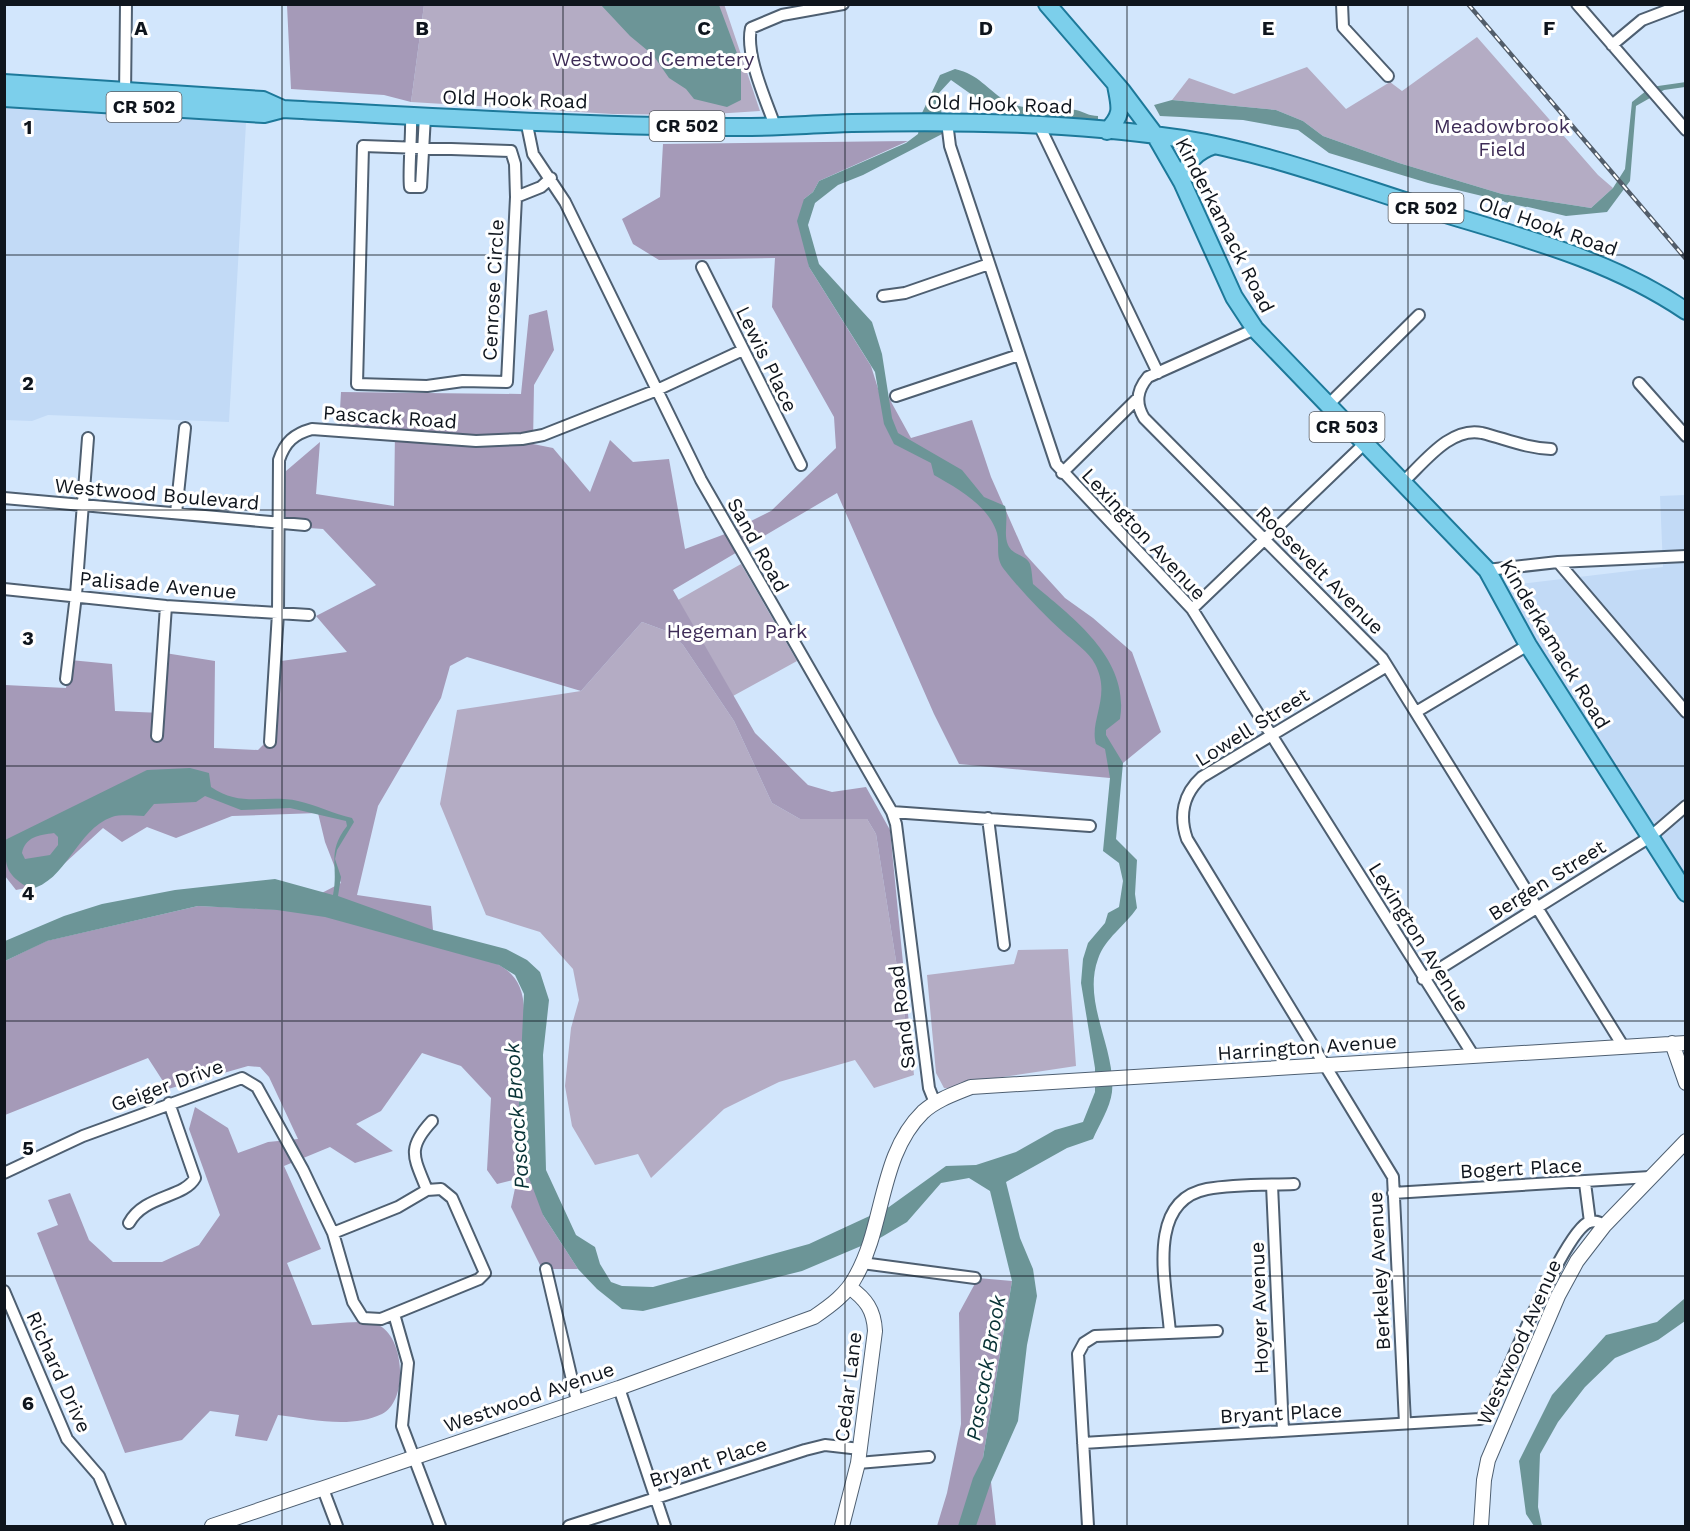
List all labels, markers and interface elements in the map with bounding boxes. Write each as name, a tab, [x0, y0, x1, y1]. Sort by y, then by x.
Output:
text: A	[134, 16, 148, 40]
text: B	[415, 16, 429, 40]
text: C	[697, 16, 711, 40]
text: D	[979, 16, 993, 40]
text: E	[1262, 16, 1274, 40]
text: F	[1543, 16, 1555, 40]
park label: Westwood Cemetery	[552, 47, 755, 71]
street label: Old Hook Road	[442, 84, 588, 114]
street label: Old Hook Road	[927, 89, 1073, 119]
road number: CR 502	[106, 92, 182, 122]
road number: CR 502	[650, 111, 724, 141]
park label: Meadowbrook Field	[1434, 114, 1570, 161]
text: 1	[24, 115, 32, 139]
street label: Kinderkamack Road	[1170, 133, 1280, 317]
street label: Old Hook Road	[1475, 191, 1621, 261]
road number: CR 502	[1388, 193, 1464, 223]
street label: Cenrose Circle	[477, 218, 509, 362]
street label: Lewis Place	[731, 302, 803, 416]
text: 2	[22, 371, 34, 395]
street label: Pascack Road	[322, 400, 458, 434]
road number: CR 503	[1310, 412, 1384, 442]
street label: Lexington Avenue	[1077, 463, 1211, 605]
street label: Westwood Boulevard	[54, 473, 260, 515]
street label: Sand Road	[722, 493, 794, 597]
street label: Roosevelt Avenue	[1251, 501, 1389, 639]
street label: Kinderkamack Road	[1495, 555, 1615, 733]
street label: Palisade Avenue	[78, 566, 238, 604]
park label: Hegeman Park	[667, 619, 807, 643]
text: 3	[22, 626, 34, 650]
street label: Lowell Street	[1191, 682, 1314, 772]
street label: Bergen Street	[1484, 834, 1611, 926]
street label: Lexington Avenue	[1363, 858, 1475, 1016]
text: 4	[22, 881, 35, 905]
street label: Sand Road	[884, 964, 920, 1070]
street label: Harrington Avenue	[1216, 1029, 1398, 1065]
water label: Pascack Brook	[499, 1041, 534, 1190]
street label: Geiger Drive	[108, 1054, 226, 1116]
text: 5	[22, 1136, 34, 1160]
street label: Bogert Place	[1459, 1153, 1583, 1183]
street label: Berkeley Avenue	[1363, 1191, 1395, 1351]
street label: Hoyer Avenue	[1245, 1241, 1273, 1375]
street label: Westwood Avenue	[1472, 1255, 1566, 1429]
water label: Pascack Brook	[960, 1293, 1011, 1443]
street label: Richard Drive	[22, 1308, 96, 1436]
street label: Cedar Lane	[829, 1331, 867, 1443]
street label: Westwood Avenue	[441, 1357, 617, 1437]
text: 6	[22, 1391, 34, 1415]
street label: Bryant Place	[1219, 1398, 1343, 1428]
street label: Bryant Place	[646, 1432, 770, 1492]

